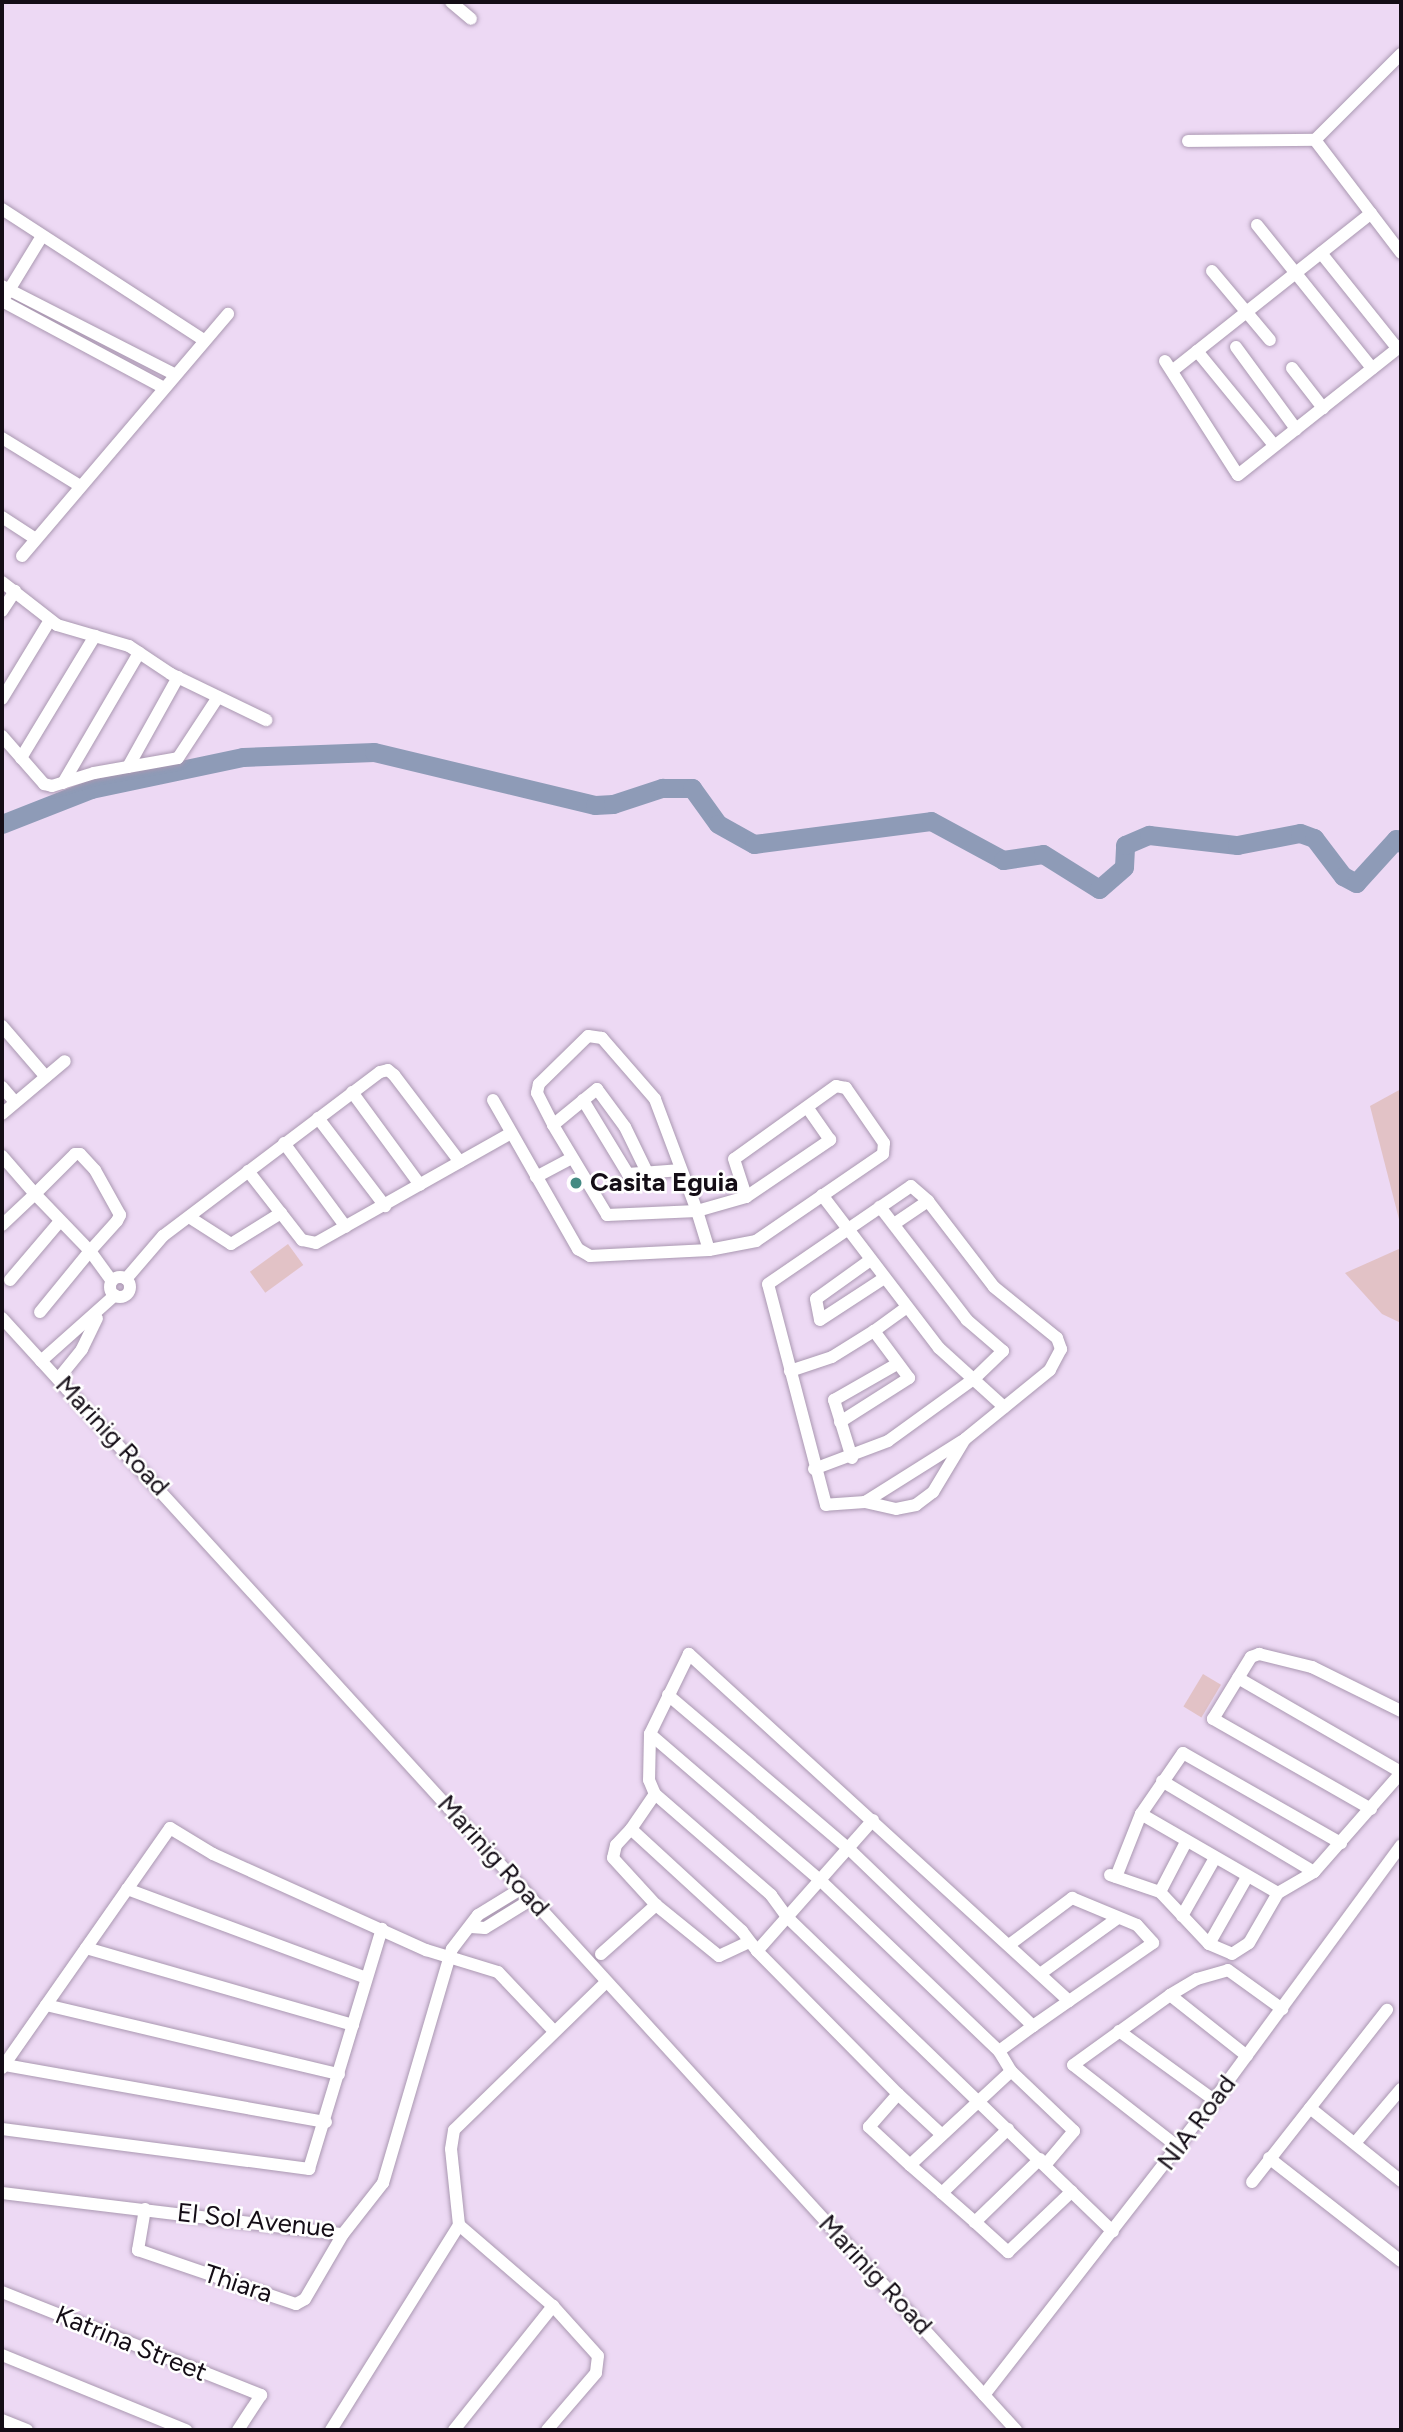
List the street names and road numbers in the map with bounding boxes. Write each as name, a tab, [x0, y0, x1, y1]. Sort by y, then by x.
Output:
street label: Marinig Road	[49, 1370, 175, 1502]
street label: Marinig Road	[431, 1789, 555, 1923]
street label: NIA Road	[1151, 2069, 1243, 2177]
street label: El Sol Avenue	[175, 2197, 337, 2245]
street label: Marinig Road	[812, 2209, 938, 2341]
street label: Thiara	[200, 2258, 276, 2310]
street label: Katrina Street	[51, 2299, 211, 2389]

